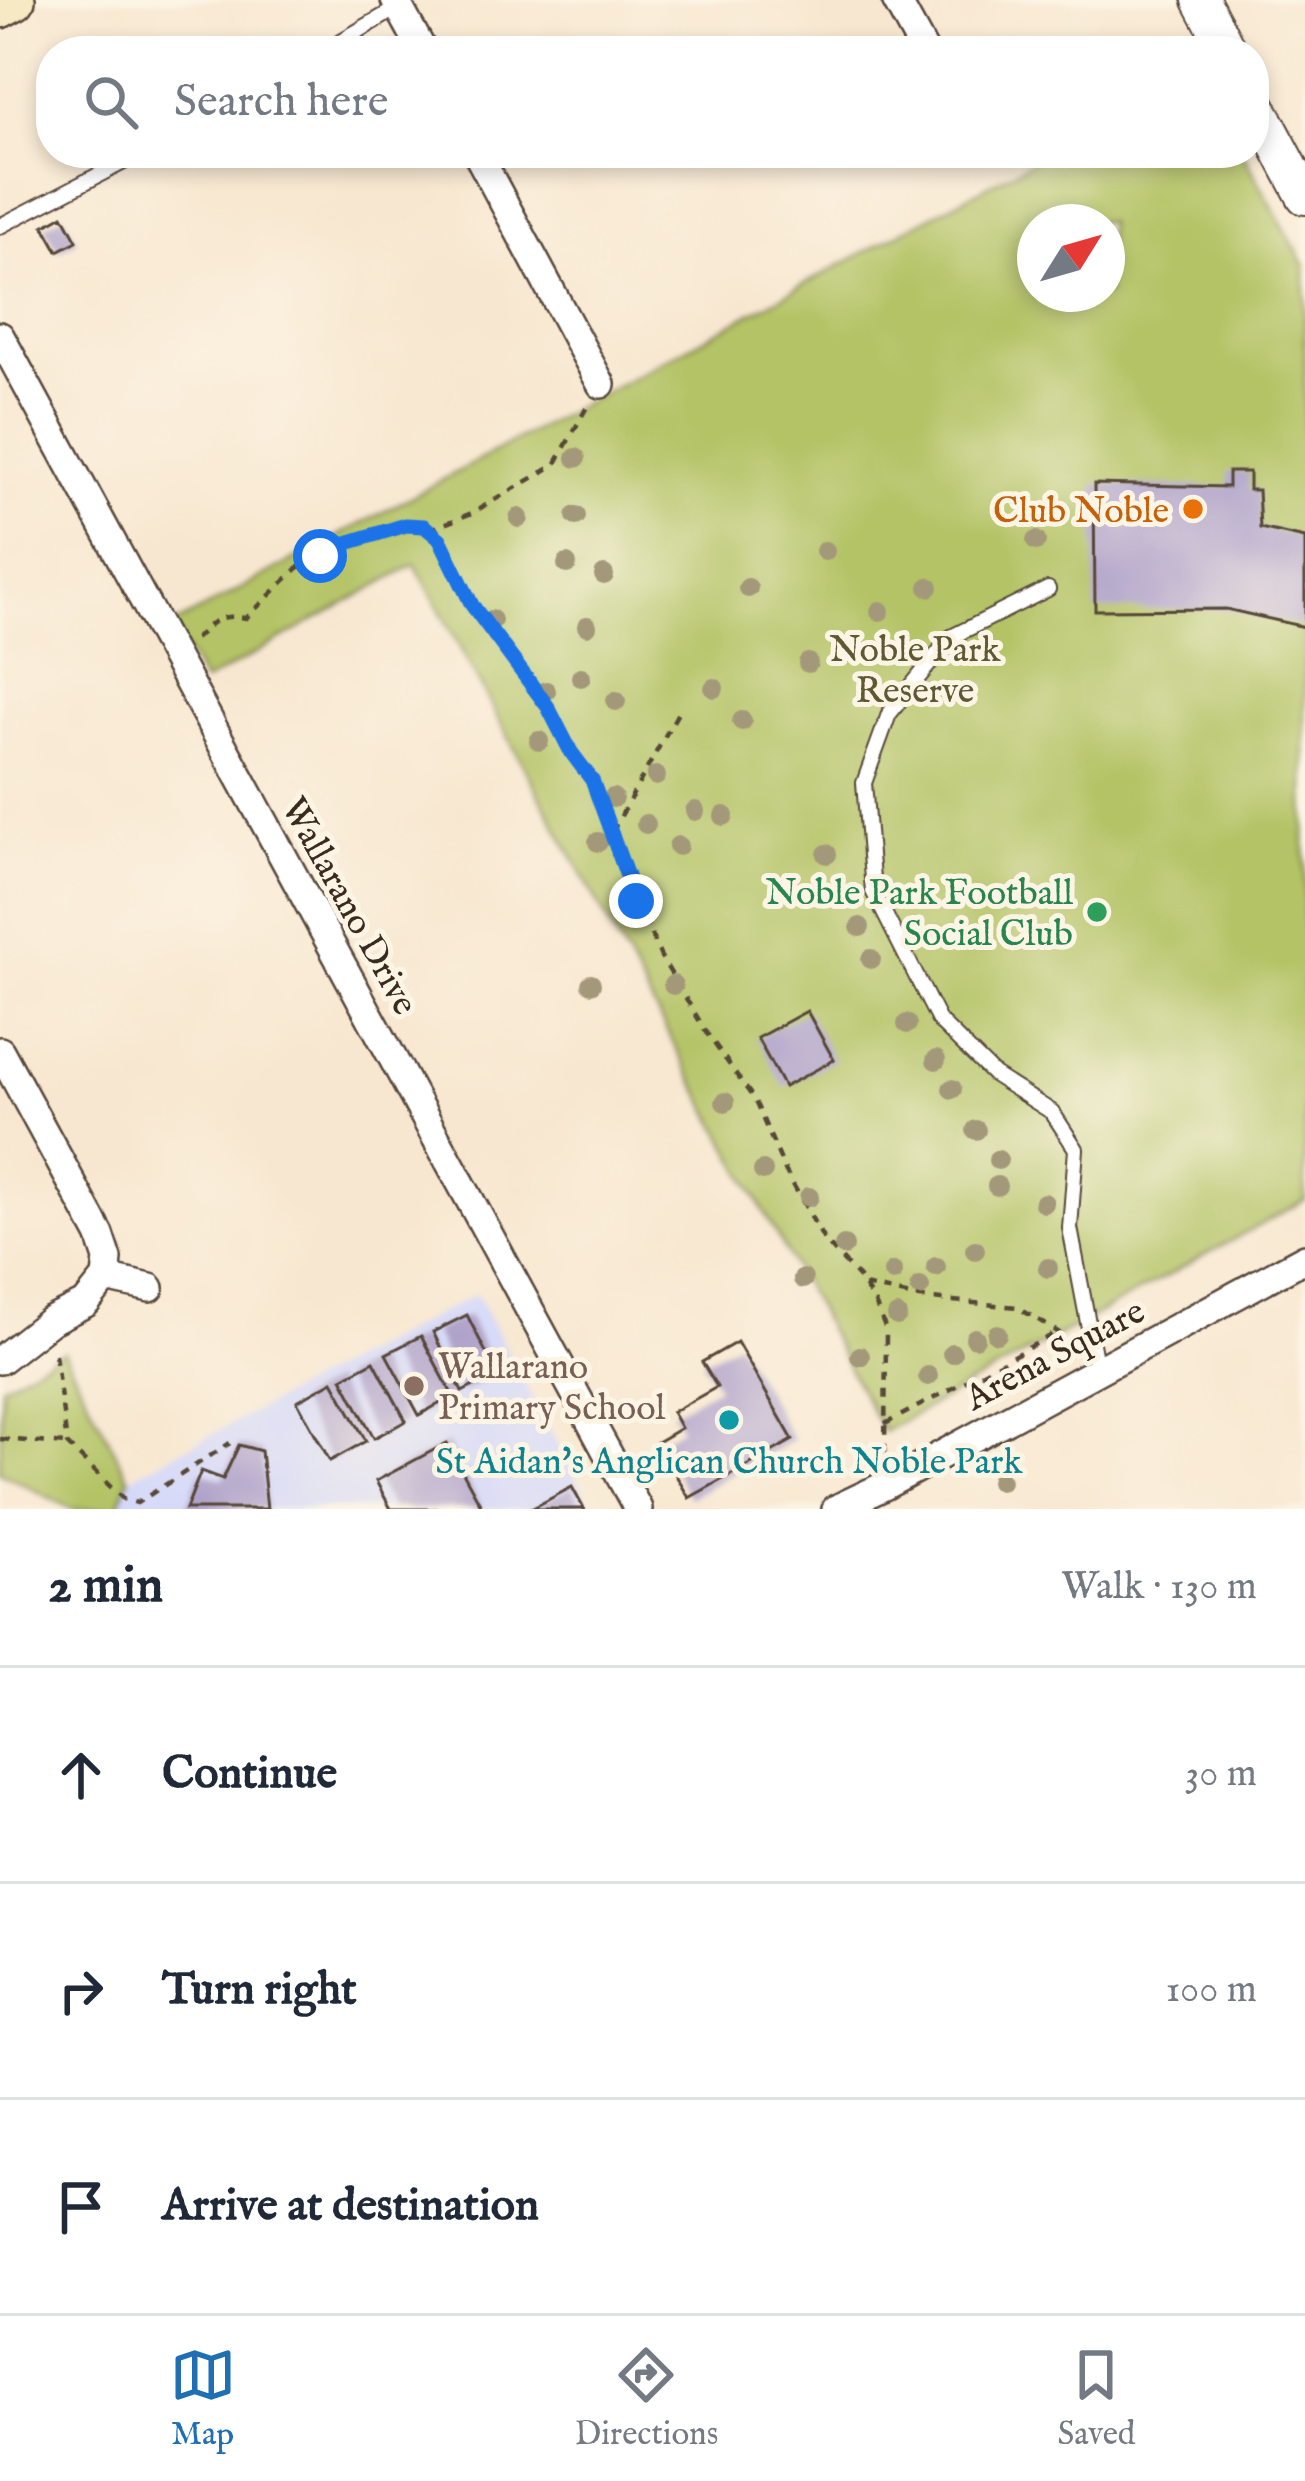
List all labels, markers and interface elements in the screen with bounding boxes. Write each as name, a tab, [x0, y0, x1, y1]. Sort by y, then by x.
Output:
search box	[36, 36, 1269, 168]
icon: search	[78, 69, 144, 135]
text: Search here	[174, 74, 388, 131]
north arrow	[1017, 204, 1125, 312]
place label: Club Noble	[993, 489, 1169, 535]
marker: Club Noble	[1180, 496, 1206, 522]
route start	[293, 529, 347, 583]
park label: Noble Park Reserve	[829, 628, 1001, 715]
street label: Wallarano Drive	[270, 789, 427, 1023]
place label: Noble Park Football Social Club	[766, 871, 1073, 958]
route end	[609, 874, 663, 928]
marker: Noble Park Football Social Club	[1084, 899, 1110, 925]
street label: Arena Square	[957, 1289, 1153, 1423]
place label: Wallarano Primary School	[438, 1345, 665, 1432]
marker: Wallarano Primary School	[401, 1373, 427, 1399]
marker: St Aidan's Anglican Church Noble Park	[716, 1407, 742, 1433]
place label: St Aidan's Anglican Church Noble Park	[435, 1440, 1023, 1486]
text: 2 min	[48, 1555, 163, 1620]
text: Walk · 130 m	[1061, 1563, 1257, 1612]
icon: ahead	[48, 1742, 114, 1808]
text: Continue	[162, 1746, 337, 1803]
text: 30 m	[1185, 1750, 1257, 1799]
icon: right	[48, 1958, 114, 2024]
text: Turn right	[162, 1962, 357, 2019]
text: 100 m	[1166, 1966, 1257, 2015]
icon: arrive	[48, 2174, 114, 2240]
text: Arrive at destination	[162, 2178, 539, 2235]
tab: Map	[170, 2342, 236, 2456]
tab: Directions	[575, 2342, 718, 2456]
tab: Saved	[1057, 2342, 1135, 2456]

